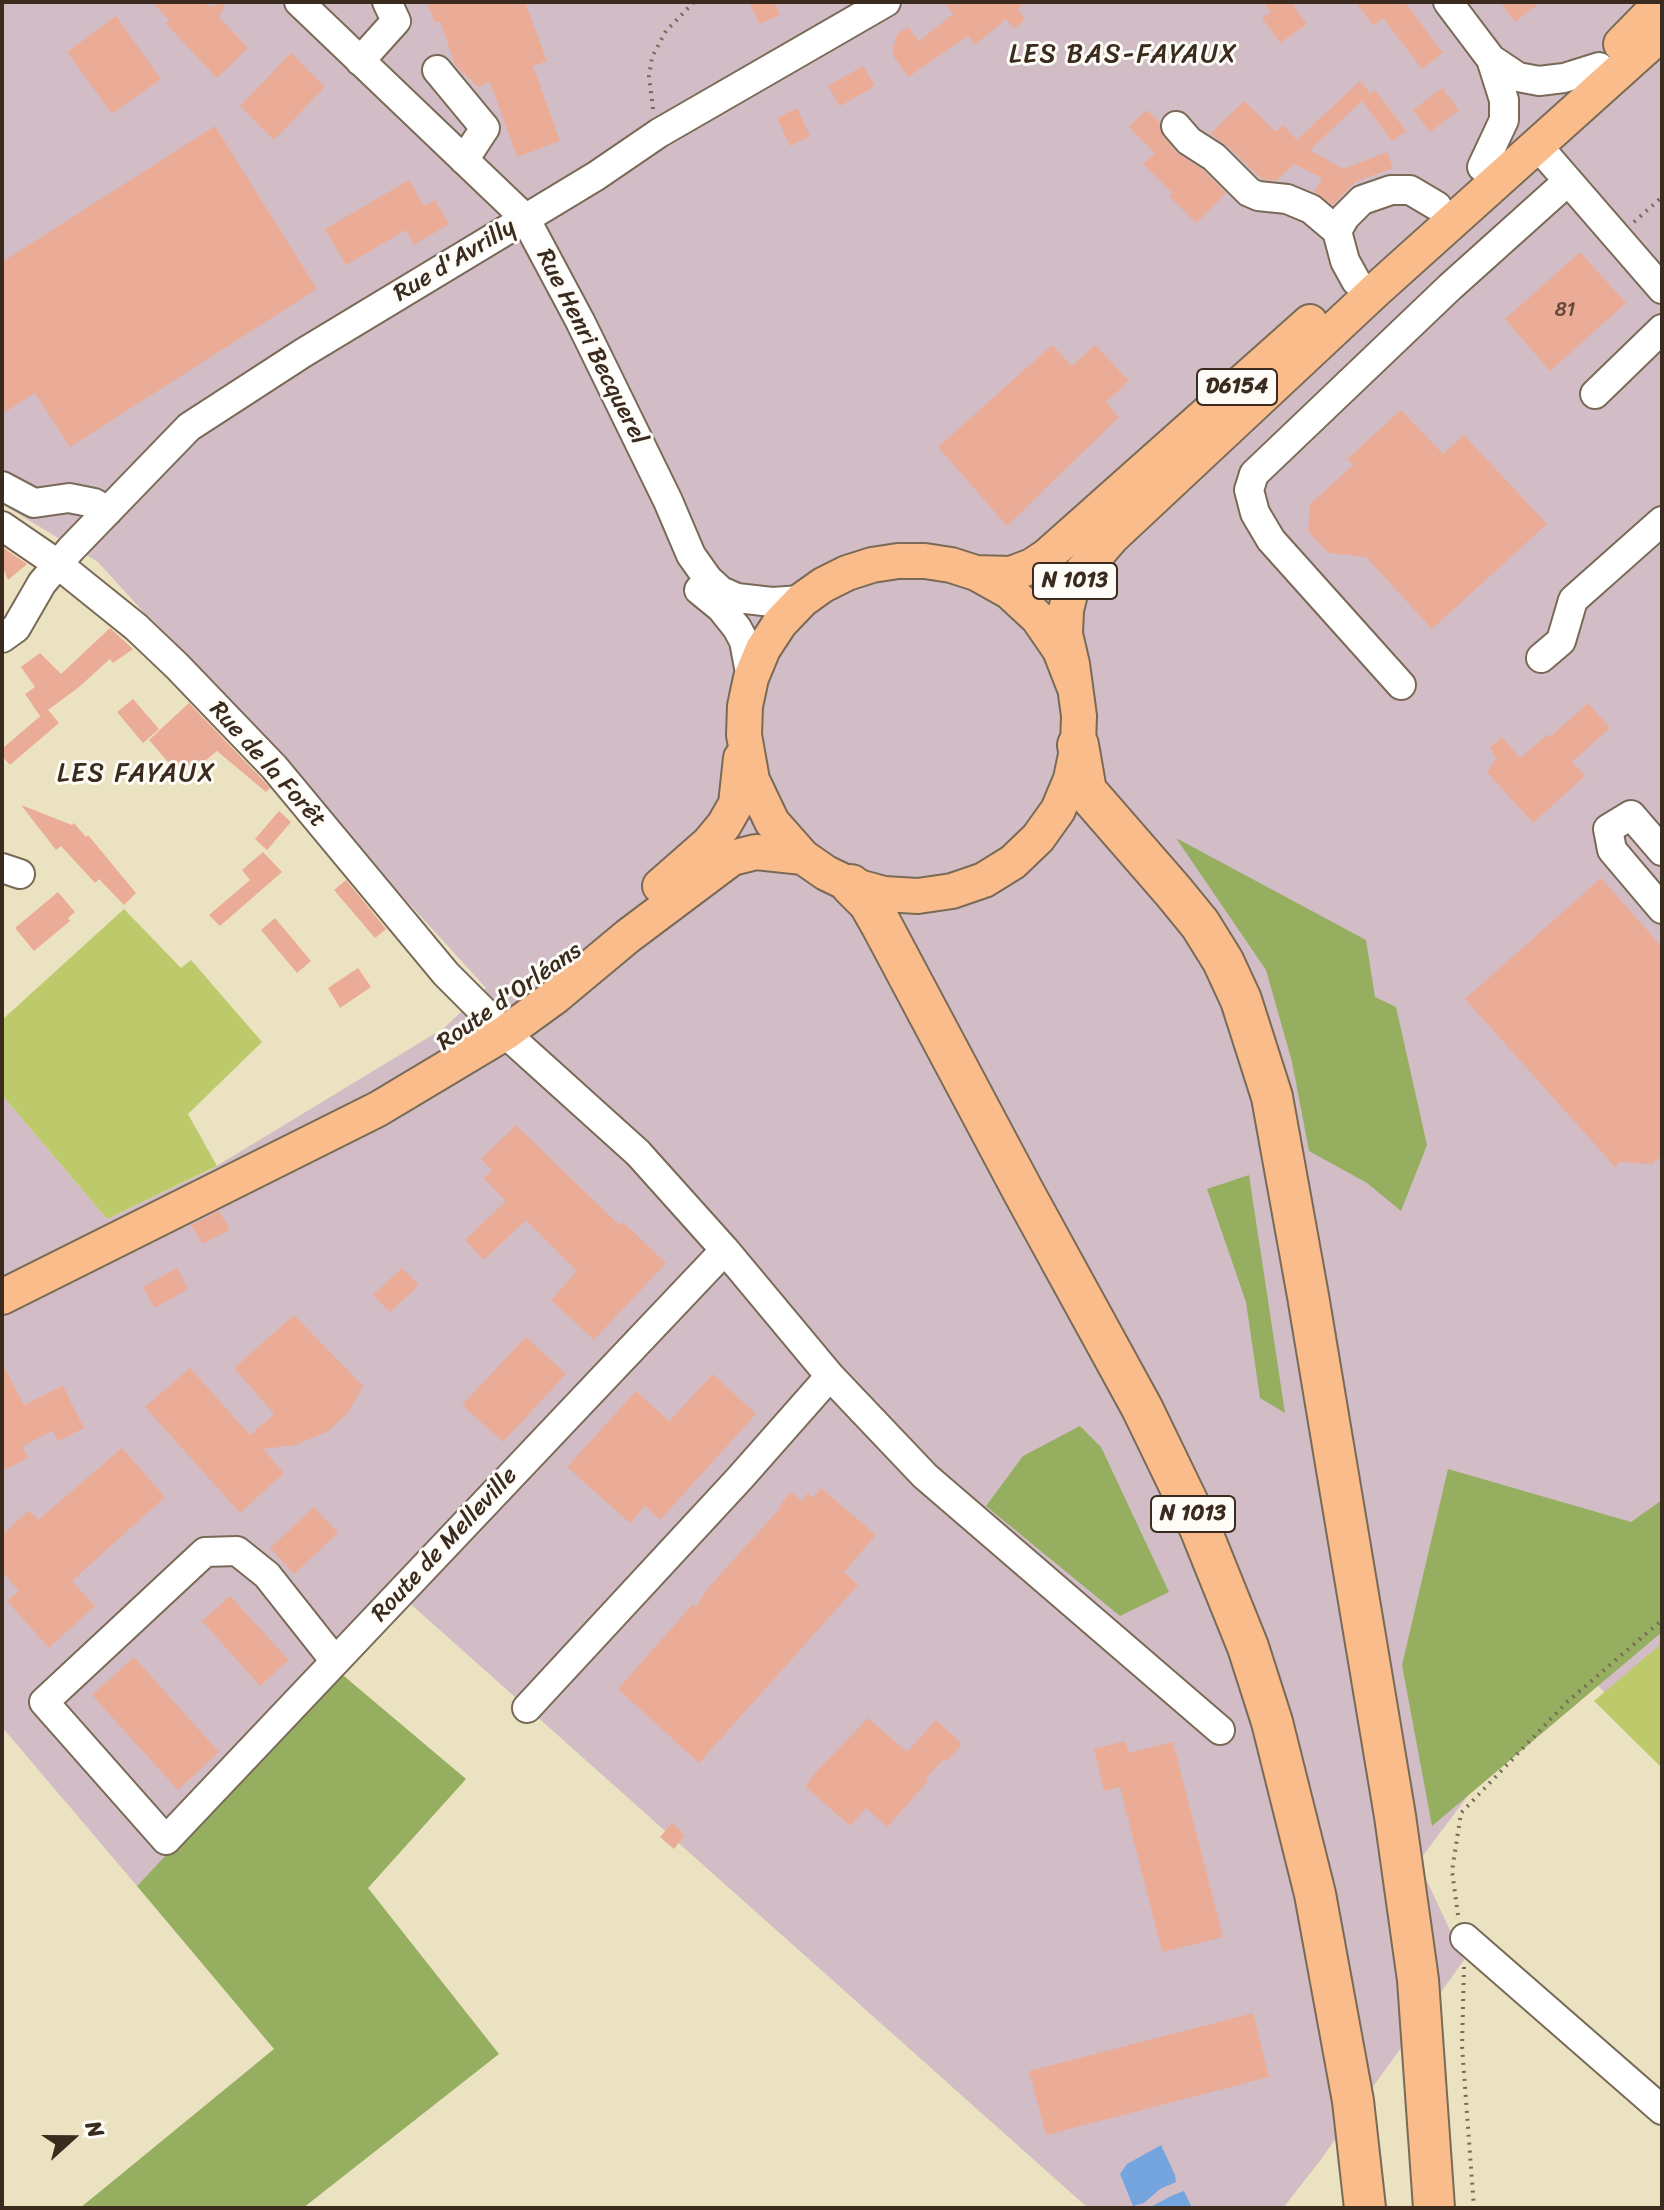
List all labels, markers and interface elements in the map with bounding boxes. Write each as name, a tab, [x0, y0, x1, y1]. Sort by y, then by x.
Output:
district label: LES BAS-FAYAUX	[1008, 39, 1240, 71]
street label: Rue d'Avrilly	[389, 213, 521, 309]
street label: Rue Henri Becquerel	[529, 244, 653, 450]
house number: 81	[1555, 299, 1575, 323]
road number: D6154	[1197, 369, 1277, 405]
road number: N 1013	[1033, 563, 1117, 599]
street label: Rue de la Forêt	[203, 696, 331, 834]
district label: LES FAYAUX	[57, 758, 217, 790]
street label: Route d'Orléans	[432, 936, 588, 1058]
street label: Route de Melleville	[366, 1462, 524, 1628]
road number: N 1013	[1151, 1496, 1235, 1532]
north arrow	[32, 2098, 112, 2178]
text: N	[74, 2115, 116, 2143]

